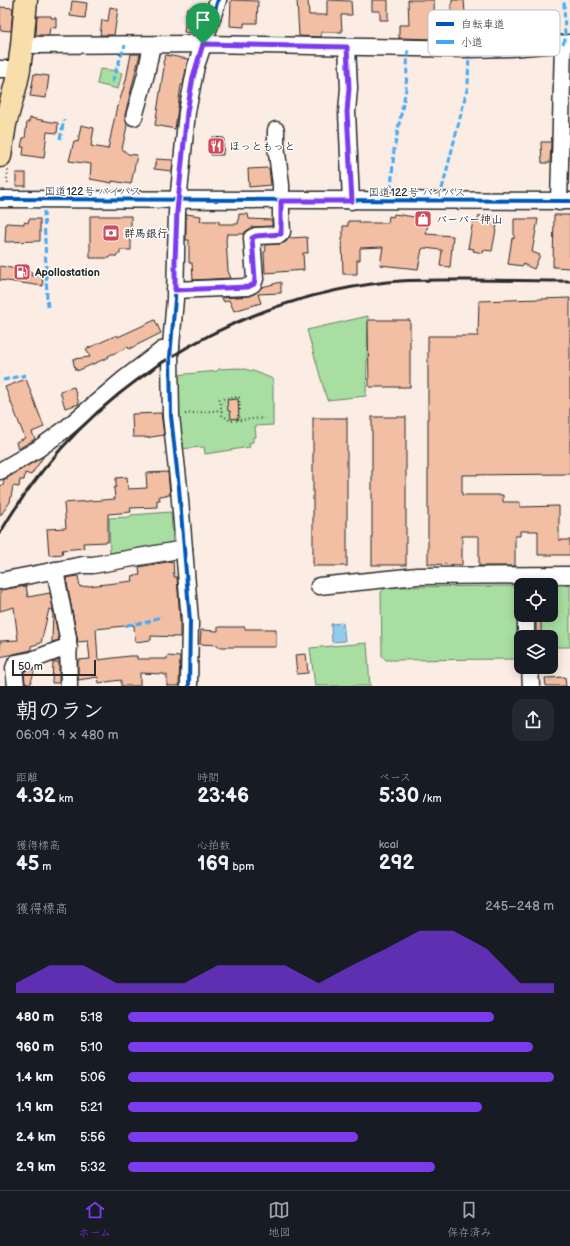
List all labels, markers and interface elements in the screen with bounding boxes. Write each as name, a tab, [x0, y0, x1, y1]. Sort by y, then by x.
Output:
pin	[186, 3, 220, 44]
icon: arrive	[192, 9, 214, 31]
legend	[428, 10, 560, 56]
text: 自転車道	[461, 18, 505, 31]
text: 小道	[461, 36, 483, 49]
restaurant icon: ほっともっと	[206, 136, 226, 156]
place label: ほっともっと	[229, 140, 295, 153]
street label: 国道122号 バイパス	[45, 185, 142, 198]
street label: 国道122号 バイパス	[369, 186, 466, 199]
shop icon: バーバー神山	[413, 209, 433, 229]
place label: バーバー神山	[436, 213, 502, 226]
bank icon: 群馬銀行	[101, 223, 121, 243]
place label: 群馬銀行	[124, 227, 168, 240]
fuel station icon: Apollostation	[12, 262, 32, 282]
place label: Apollostation	[34, 266, 100, 279]
map controls	[514, 578, 558, 674]
button: locate	[514, 578, 558, 622]
button: layers	[514, 630, 558, 674]
scale bar	[12, 658, 96, 677]
text: 50 m	[18, 660, 43, 673]
text: 朝のラン	[16, 698, 104, 725]
button: share	[512, 699, 554, 741]
text: 06:09 · 9 × 480 m	[16, 727, 118, 743]
text: 距離	[16, 771, 38, 784]
text: 時間	[197, 771, 219, 784]
text: ペース	[379, 771, 411, 784]
text: 4.32	[16, 784, 56, 808]
text: 23:46	[197, 784, 249, 808]
text: 5:30	[379, 784, 419, 808]
text: km	[56, 792, 73, 805]
text: /km	[419, 792, 442, 805]
text: kcal	[379, 838, 398, 851]
text: 獲得標高	[16, 839, 60, 852]
text: 心拍数	[197, 839, 230, 852]
text: 292	[379, 851, 414, 875]
text: 45	[16, 852, 39, 876]
text: 169	[197, 852, 230, 876]
text: m	[39, 860, 51, 873]
text: bpm	[230, 860, 254, 873]
text: 245–248 m	[485, 898, 554, 914]
text: 獲得標高	[16, 901, 68, 917]
text: 480 m	[16, 1009, 54, 1025]
text: 5:18	[80, 1009, 103, 1025]
text: 960 m	[16, 1039, 54, 1055]
text: 5:10	[80, 1039, 103, 1055]
text: 1.4 km	[16, 1069, 53, 1085]
text: 5:06	[80, 1069, 106, 1085]
text: 1.9 km	[16, 1099, 53, 1115]
text: 5:21	[80, 1099, 103, 1115]
text: 2.4 km	[16, 1129, 56, 1145]
text: 5:56	[80, 1129, 105, 1145]
text: 2.9 km	[16, 1159, 56, 1175]
text: 5:32	[80, 1159, 106, 1175]
tab: ホーム	[79, 1199, 111, 1239]
tab: 地図	[268, 1199, 290, 1239]
tab: 保存済み	[447, 1199, 491, 1239]

